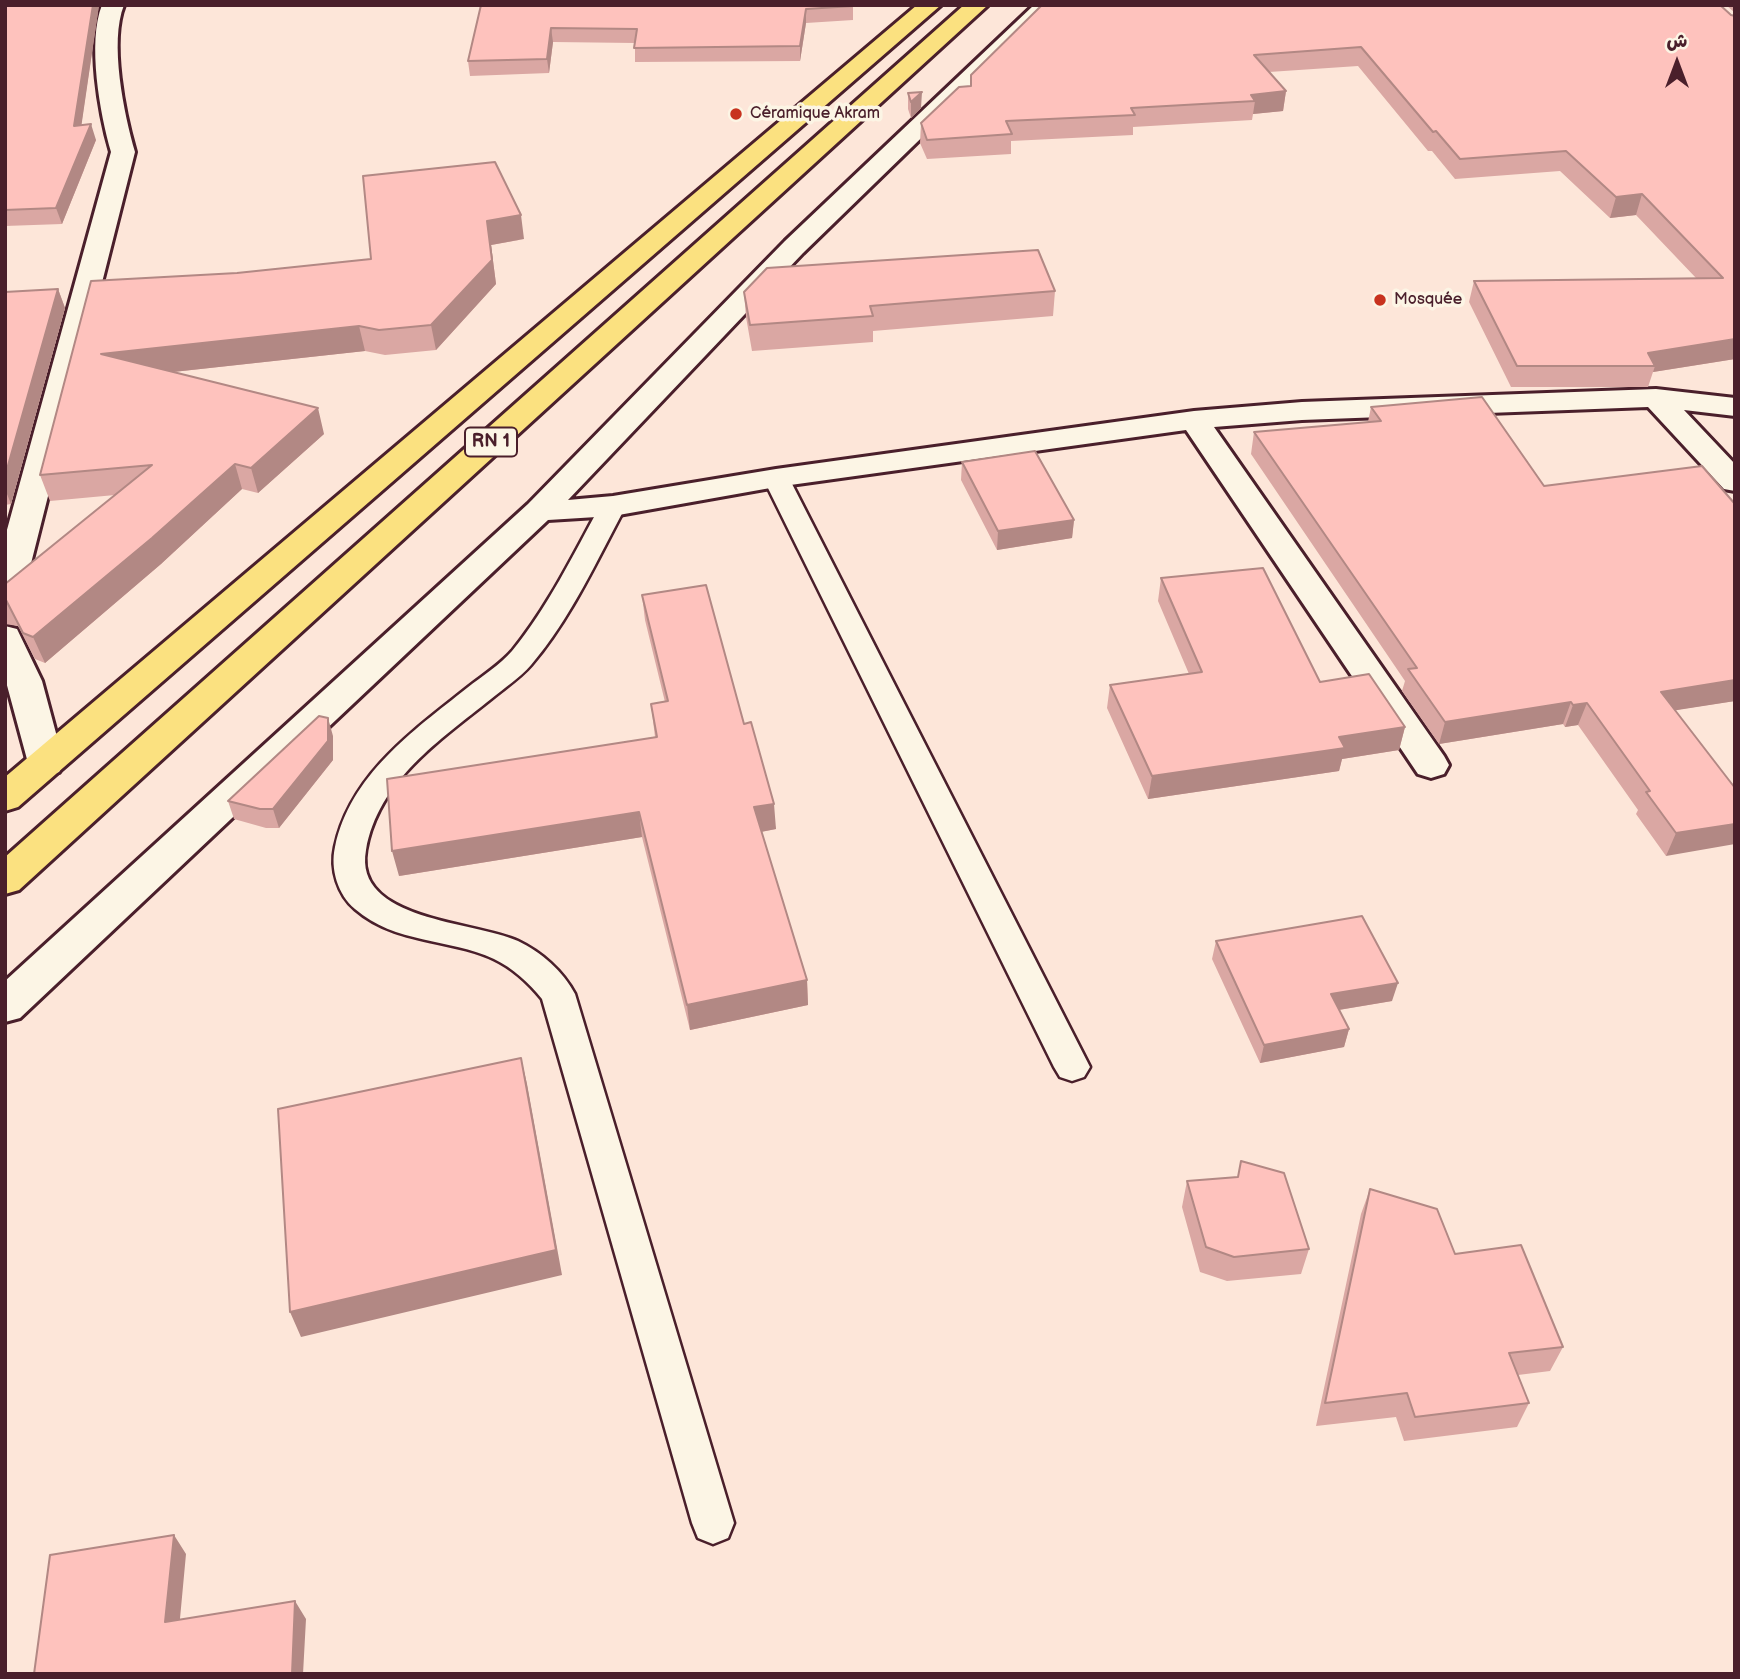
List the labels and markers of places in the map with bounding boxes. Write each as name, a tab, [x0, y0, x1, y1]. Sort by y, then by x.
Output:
place label: Céramique Akram	[750, 104, 880, 124]
marker: Céramique Akram	[728, 106, 744, 122]
place label: Mosquée	[1394, 290, 1462, 310]
marker: Mosquée	[1372, 292, 1388, 308]

